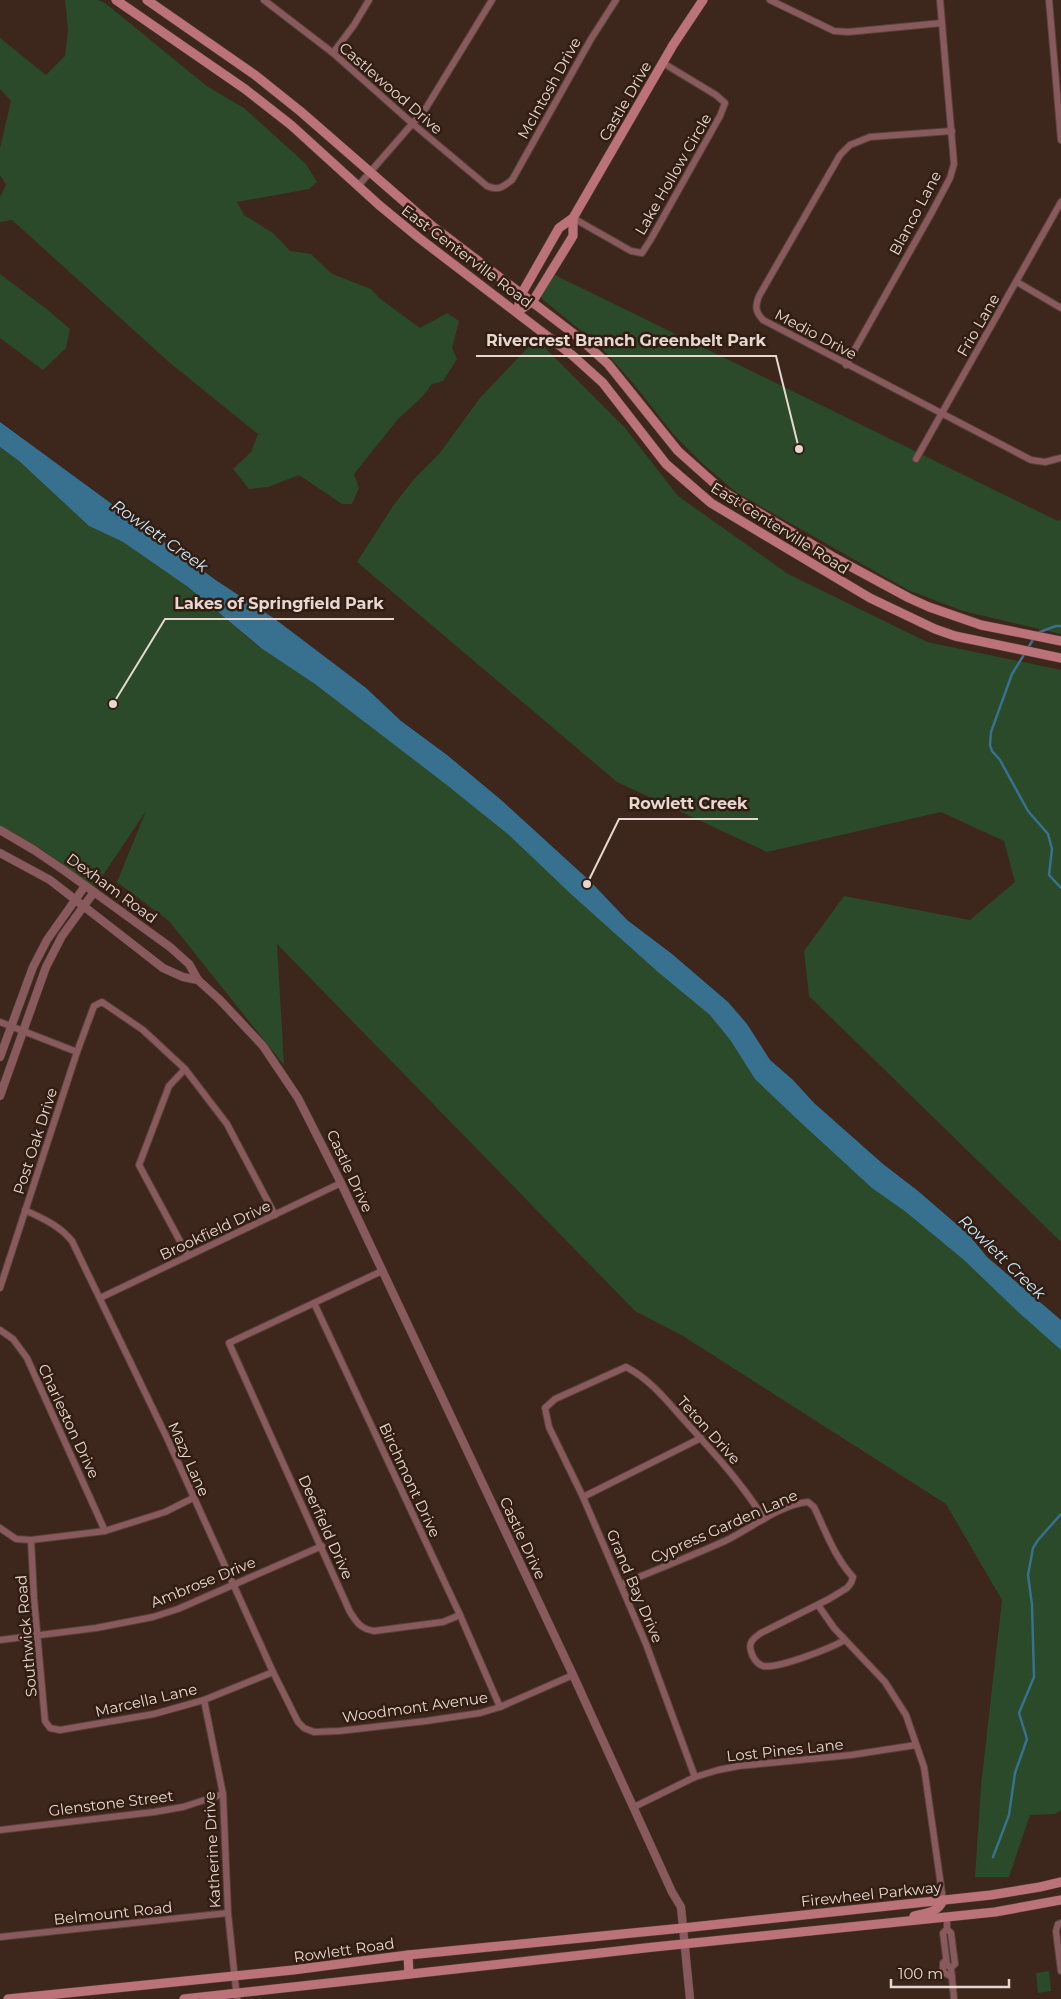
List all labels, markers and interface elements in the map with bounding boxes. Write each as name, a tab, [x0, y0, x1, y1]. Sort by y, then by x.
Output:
street label: McIntosh Drive	[513, 34, 585, 142]
street label: Castlewood Drive	[335, 38, 447, 138]
street label: Castle Drive	[594, 58, 656, 144]
street label: Lake Hollow Circle	[630, 110, 716, 238]
street label: Blanco Lane	[885, 168, 945, 258]
street label: East Centerville Road	[398, 201, 536, 311]
street label: Frio Lane	[952, 290, 1004, 360]
street label: Medio Drive	[772, 304, 860, 364]
callout: Rivercrest Branch Greenbelt Park	[476, 325, 776, 356]
text: Rivercrest Branch Greenbelt Park	[486, 331, 767, 350]
street label: East Centerville Road	[707, 478, 853, 578]
water label: Rowlett Creek	[108, 496, 213, 577]
callout: Lakes of Springfield Park	[165, 588, 394, 619]
text: Lakes of Springfield Park	[174, 594, 384, 613]
callout: Rowlett Creek	[619, 788, 758, 819]
text: Rowlett Creek	[628, 794, 748, 813]
street label: Dexham Road	[63, 849, 161, 927]
street label: Post Oak Drive	[9, 1085, 61, 1197]
street label: Castle Drive	[323, 1127, 377, 1215]
street label: Brookfield Drive	[156, 1196, 274, 1264]
water label: Rowlett Creek	[955, 1211, 1050, 1304]
street label: Charleston Drive	[34, 1361, 104, 1481]
street label: Teton Drive	[673, 1392, 745, 1468]
street label: Mazy Lane	[164, 1419, 214, 1499]
street label: Birchmont Drive	[375, 1420, 445, 1540]
street label: Deerfield Drive	[294, 1472, 358, 1582]
street label: Cypress Garden Lane	[648, 1485, 800, 1567]
street label: Castle Drive	[496, 1494, 550, 1582]
street label: Grand Bay Drive	[603, 1526, 667, 1646]
street label: Ambrose Drive	[148, 1552, 258, 1612]
street label: Southwick Road	[11, 1574, 41, 1698]
street label: Marcella Lane	[93, 1679, 199, 1721]
street label: Woodmont Avenue	[341, 1687, 489, 1727]
street label: Lost Pines Lane	[726, 1734, 844, 1766]
street label: Glenstone Street	[47, 1786, 175, 1820]
street label: Katherine Drive	[199, 1791, 225, 1909]
street label: Firewheel Parkway	[800, 1877, 943, 1911]
street label: Belmount Road	[53, 1897, 173, 1929]
street label: Rowlett Road	[292, 1934, 396, 1966]
scale bar	[891, 1956, 1008, 1988]
text: 100 m	[898, 1964, 943, 1983]

